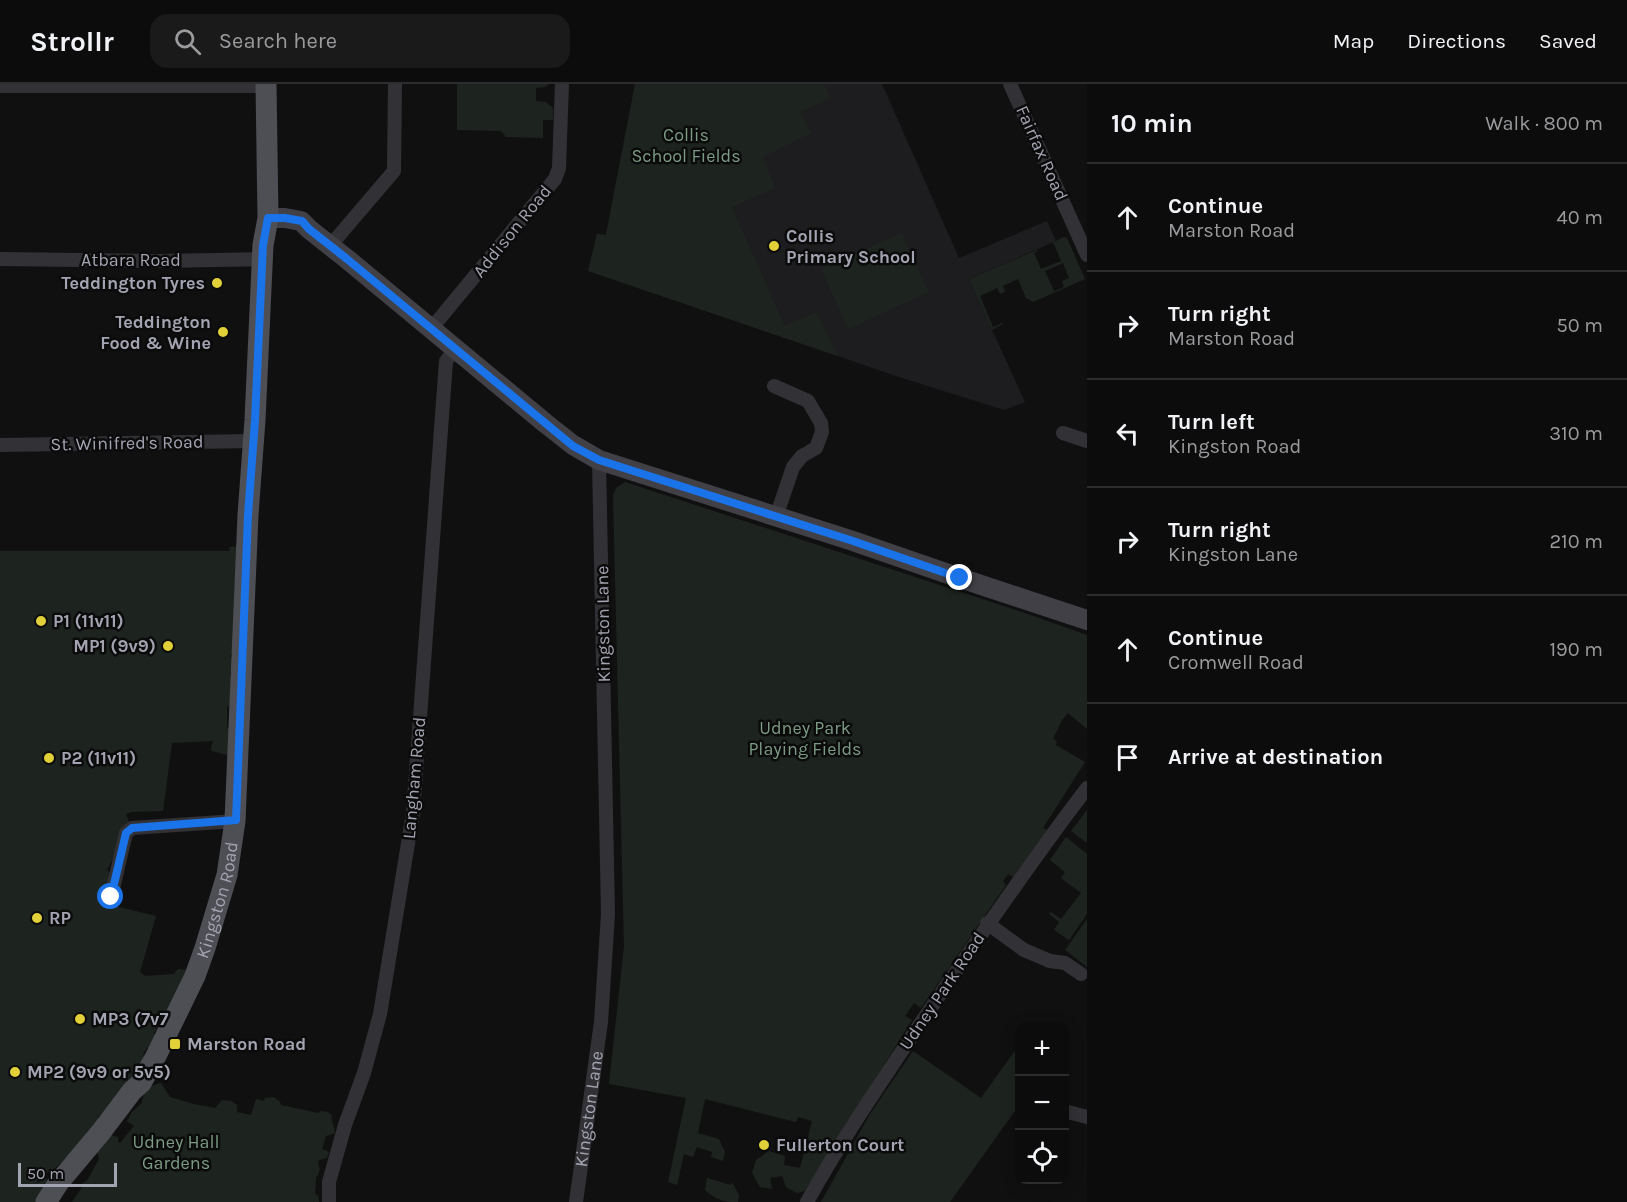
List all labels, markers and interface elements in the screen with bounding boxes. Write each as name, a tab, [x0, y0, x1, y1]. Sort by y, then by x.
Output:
search box	[150, 14, 570, 68]
text: Strollr	[30, 25, 114, 58]
icon: search	[171, 25, 204, 58]
text: Search here	[219, 28, 337, 54]
text: Map	[1333, 29, 1374, 53]
text: Directions	[1407, 29, 1506, 53]
text: Saved	[1539, 29, 1597, 53]
street label: Fairfax Road	[1011, 102, 1073, 204]
text: 10 min	[1111, 108, 1193, 139]
text: Walk · 800 m	[1485, 112, 1603, 135]
park label: Collis School Fields	[631, 124, 741, 167]
street label: Addison Road	[468, 180, 556, 282]
text: Continue	[1168, 193, 1263, 219]
icon: ahead	[1111, 201, 1144, 234]
text: 40 m	[1557, 206, 1603, 229]
text: Marston Road	[1168, 219, 1295, 242]
place label: Collis Primary School	[786, 225, 916, 268]
marker: Collis Primary School	[767, 239, 781, 253]
street label: Atbara Road	[81, 249, 181, 271]
place label: Teddington Tyres	[61, 272, 205, 294]
marker: Teddington Tyres	[210, 276, 224, 290]
text: Turn right	[1168, 301, 1271, 327]
icon: right	[1111, 309, 1144, 342]
place label: Teddington Food & Wine	[100, 311, 211, 354]
text: 50 m	[1556, 314, 1603, 337]
marker: Teddington Food & Wine	[216, 325, 230, 339]
text: Marston Road	[1168, 327, 1295, 350]
text: Turn left	[1168, 409, 1255, 435]
icon: left	[1111, 417, 1144, 450]
text: 310 m	[1549, 422, 1603, 445]
street label: St. Winifred's Road	[50, 431, 204, 455]
text: Kingston Road	[1168, 435, 1301, 458]
text: Turn right	[1168, 517, 1271, 543]
icon: right	[1111, 525, 1144, 558]
text: 210 m	[1549, 530, 1603, 553]
text: Kingston Lane	[1168, 543, 1298, 566]
route end	[946, 564, 972, 590]
street label: Kingston Lane	[591, 565, 615, 683]
place label: P1 (11v11)	[53, 610, 124, 632]
marker: P1 (11v11)	[34, 614, 48, 628]
text: Continue	[1168, 625, 1263, 651]
icon: ahead	[1111, 633, 1144, 666]
place label: MP1 (9v9)	[73, 635, 156, 657]
text: 190 m	[1549, 638, 1603, 661]
marker: MP1 (9v9)	[161, 639, 175, 653]
text: Cromwell Road	[1168, 651, 1304, 674]
street label: Langham Road	[398, 716, 430, 840]
park label: Udney Park Playing Fields	[748, 717, 862, 760]
icon: arrive	[1111, 741, 1144, 774]
text: Arrive at destination	[1168, 744, 1383, 770]
place label: P2 (11v11)	[61, 747, 136, 769]
marker: P2 (11v11)	[42, 751, 56, 765]
street label: Kingston Road	[191, 840, 243, 961]
route start	[97, 883, 123, 909]
place label: RP	[49, 907, 71, 929]
marker: RP	[30, 911, 44, 925]
street label: Udney Park Road	[894, 928, 990, 1054]
place label: MP3 (7v7	[92, 1008, 168, 1030]
marker: MP3 (7v7	[73, 1012, 87, 1026]
map controls	[1015, 1022, 1069, 1184]
button: +	[1015, 1022, 1069, 1076]
place label: Marston Road	[187, 1033, 306, 1055]
marker: Marston Road	[168, 1037, 182, 1051]
street label: Kingston Lane	[570, 1049, 608, 1168]
place label: MP2 (9v9 or 5v5)	[27, 1061, 171, 1083]
marker: MP2 (9v9 or 5v5)	[8, 1065, 22, 1079]
button: −	[1015, 1076, 1069, 1130]
button: locate	[1015, 1130, 1069, 1184]
park label: Udney Hall Gardens	[132, 1131, 220, 1174]
place label: Fullerton Court	[776, 1134, 904, 1156]
marker: Fullerton Court	[757, 1138, 771, 1152]
scale bar	[18, 1160, 117, 1188]
text: 50 m	[27, 1164, 64, 1183]

